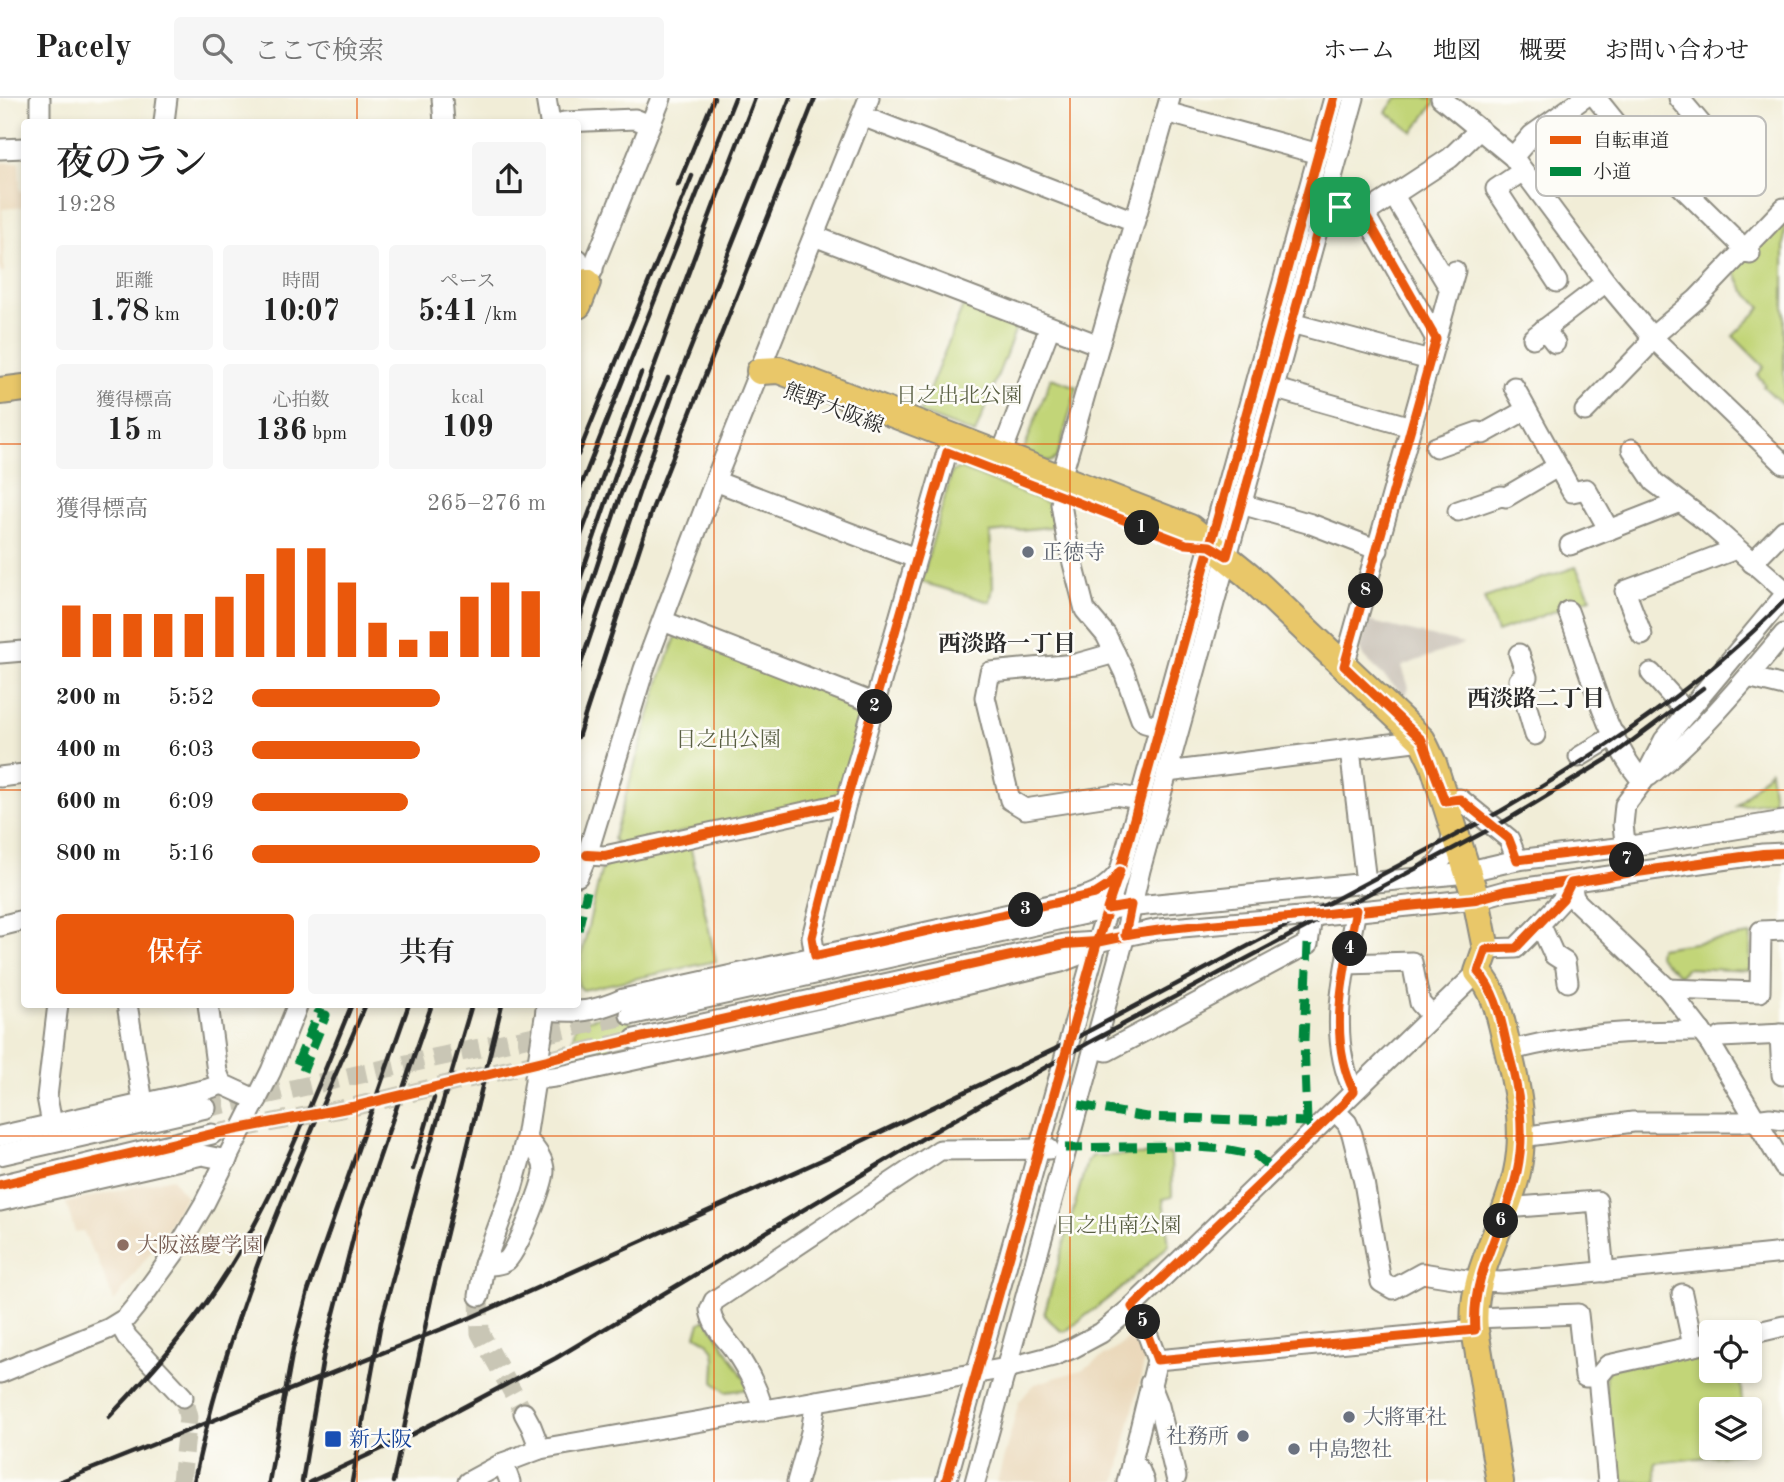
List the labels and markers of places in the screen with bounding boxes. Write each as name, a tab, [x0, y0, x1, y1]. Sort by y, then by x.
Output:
pin	[1310, 177, 1370, 237]
pin: 1	[1124, 510, 1160, 546]
place label: 正徳寺	[1042, 541, 1105, 564]
marker: 正徳寺	[1020, 544, 1036, 560]
pin: 8	[1348, 574, 1384, 608]
pin: 2	[858, 690, 892, 724]
pin: 7	[1610, 842, 1644, 878]
pin: 3	[1009, 892, 1044, 928]
pin: 4	[1332, 932, 1368, 966]
pin: 6	[1484, 1204, 1518, 1238]
place label: 大阪滋慶学園	[137, 1234, 263, 1257]
marker: 大阪滋慶学園	[115, 1237, 131, 1253]
pin: 5	[1126, 1304, 1160, 1340]
place label: 大將軍社	[1363, 1406, 1447, 1429]
marker: 大將軍社	[1341, 1409, 1357, 1425]
place label: 社務所	[1166, 1425, 1229, 1448]
place label: 新大阪	[349, 1428, 412, 1451]
marker: 社務所	[1235, 1428, 1251, 1444]
marker: 新大阪	[323, 1429, 343, 1449]
place label: 中島惣社	[1308, 1438, 1392, 1461]
marker: 中島惣社	[1286, 1441, 1302, 1457]

